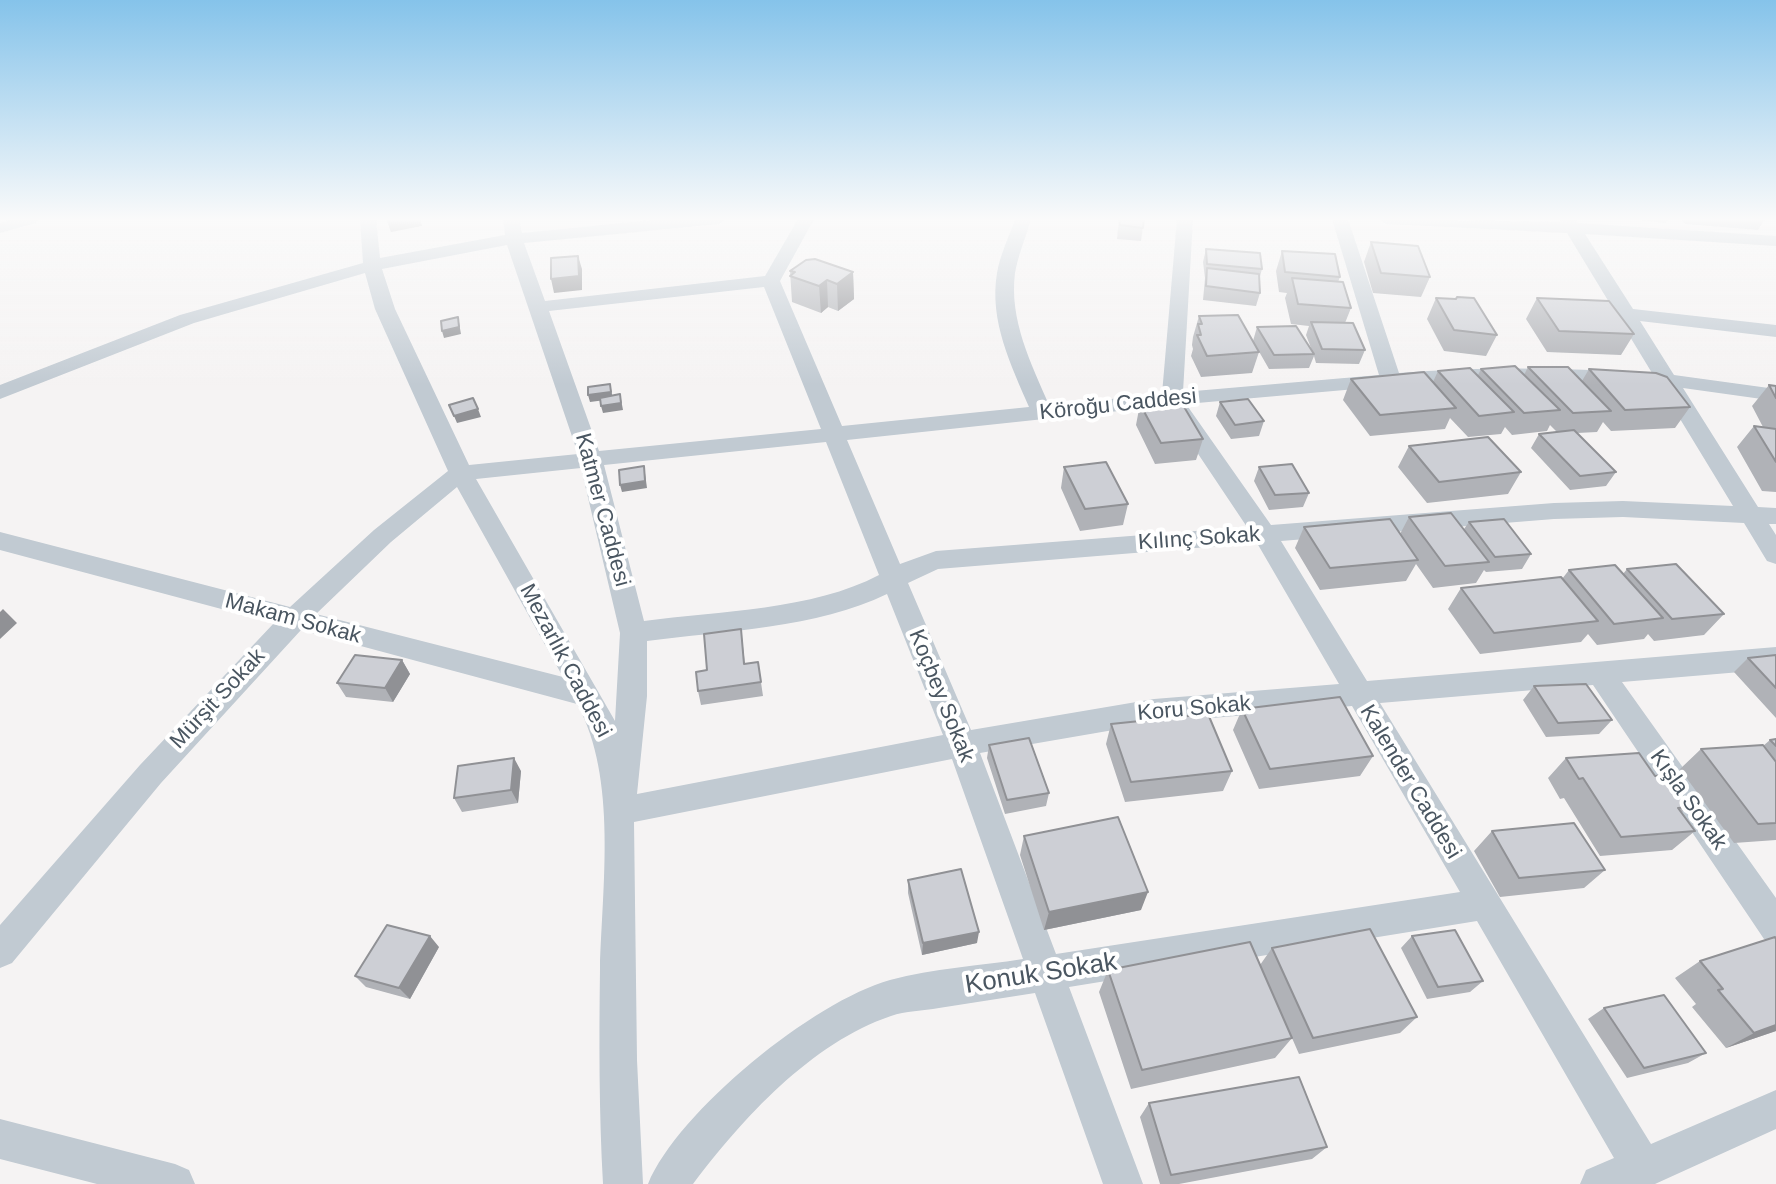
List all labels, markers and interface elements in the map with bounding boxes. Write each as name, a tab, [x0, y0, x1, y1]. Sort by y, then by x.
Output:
street label: Köroğu Caddesi	[1038, 384, 1198, 426]
street label: Katmer Caddesi	[569, 430, 635, 590]
street label: Kılınç Sokak	[1137, 522, 1261, 556]
street label: Mezarlık Caddesi	[513, 580, 617, 742]
street label: Makam Sokak	[222, 588, 364, 650]
street label: Koçbey Sokak	[902, 626, 980, 766]
street label: Mürşit Sokak	[165, 644, 271, 754]
street label: Koru Sokak	[1136, 691, 1252, 727]
street label: Kalender Caddesi	[1354, 700, 1466, 864]
street label: Kışla Sokak	[1644, 745, 1732, 855]
street label: Konuk Sokak	[963, 947, 1119, 1001]

